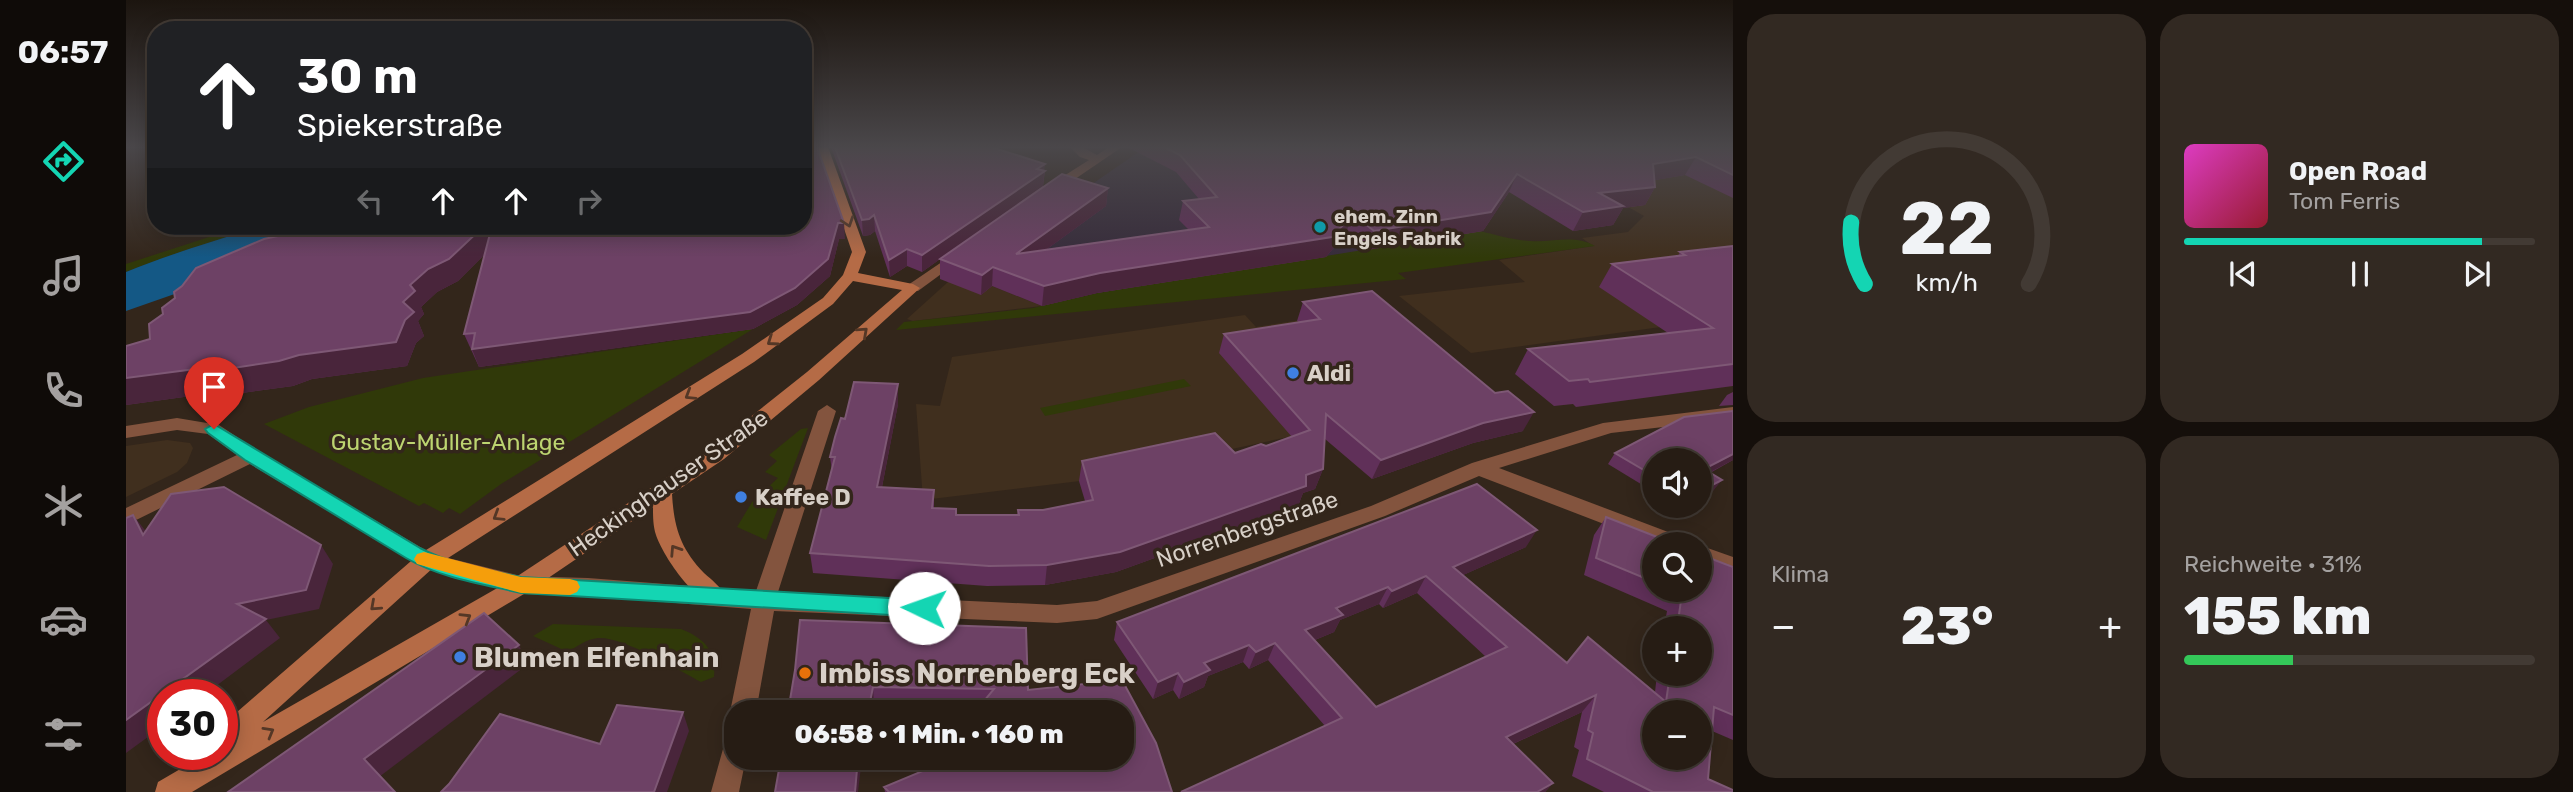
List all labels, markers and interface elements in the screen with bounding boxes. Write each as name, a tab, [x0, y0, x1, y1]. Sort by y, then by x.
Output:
text: 06:57	[18, 33, 108, 71]
text: 30 m	[297, 47, 418, 105]
icon: ahead	[182, 49, 273, 140]
text: Spiekerstraße	[297, 106, 503, 144]
icon: directions	[39, 137, 88, 186]
text: Open Road	[2289, 156, 2427, 187]
icon: left	[351, 182, 389, 220]
icon: ahead	[424, 182, 462, 220]
icon: ahead	[497, 182, 535, 220]
icon: right	[570, 182, 608, 220]
text: 22	[1899, 187, 1994, 273]
text: Tom Ferris	[2289, 187, 2400, 215]
place label: ehem. Zinn Engels Fabrik	[1334, 205, 1461, 250]
one-way arrow	[840, 215, 854, 227]
marker: ehem. Zinn Engels Fabrik	[1312, 219, 1328, 235]
icon: music	[39, 251, 88, 300]
icon: previous	[2224, 255, 2262, 293]
icon: pause	[2341, 255, 2379, 293]
icon: next	[2458, 255, 2496, 293]
text: km/h	[1915, 268, 1978, 297]
one-way arrow	[855, 328, 868, 340]
one-way arrow	[766, 333, 779, 346]
pin	[184, 357, 244, 429]
place label: Aldi	[1307, 359, 1351, 387]
marker: Aldi	[1285, 365, 1301, 381]
icon: phone	[39, 366, 88, 415]
icon: arrive	[195, 368, 233, 406]
one-way arrow	[685, 386, 698, 399]
street label: Heckinghauser Straße	[563, 404, 773, 562]
park label: Gustav-Müller-Anlage	[331, 428, 565, 456]
map controls	[1642, 448, 1712, 770]
button: sound	[1642, 448, 1712, 518]
icon: climate	[39, 481, 88, 530]
place label: Kaffee D	[755, 483, 851, 511]
street label: Norrenbergstraße	[1152, 485, 1342, 573]
marker: Kaffee D	[733, 489, 749, 505]
one-way arrow	[492, 508, 505, 521]
button: search	[1642, 532, 1712, 602]
one-way arrow	[671, 545, 684, 558]
text: Reichweite · 31%	[2184, 550, 2362, 578]
text: Klima	[1771, 560, 1829, 588]
position arrow	[887, 571, 961, 645]
text: 155 km	[2184, 585, 2371, 647]
icon: car	[39, 595, 88, 644]
text: 23°	[1901, 595, 1993, 657]
one-way arrow	[371, 598, 384, 610]
text: −	[1771, 603, 1796, 649]
text: +	[2098, 603, 2122, 649]
one-way arrow	[458, 613, 471, 626]
button: +	[1642, 616, 1712, 686]
place label: Blumen Elfenhain	[474, 641, 719, 674]
marker: Blumen Elfenhain	[452, 649, 468, 665]
place label: Imbiss Norrenberg Eck	[819, 657, 1135, 690]
marker: Imbiss Norrenberg Eck	[797, 665, 813, 681]
speed limit sign: 30	[147, 679, 238, 770]
button: −	[1642, 700, 1712, 770]
icon: filters	[39, 710, 88, 759]
text: 06:58 · 1 Min. · 160 m	[794, 719, 1064, 750]
one-way arrow	[262, 727, 274, 740]

